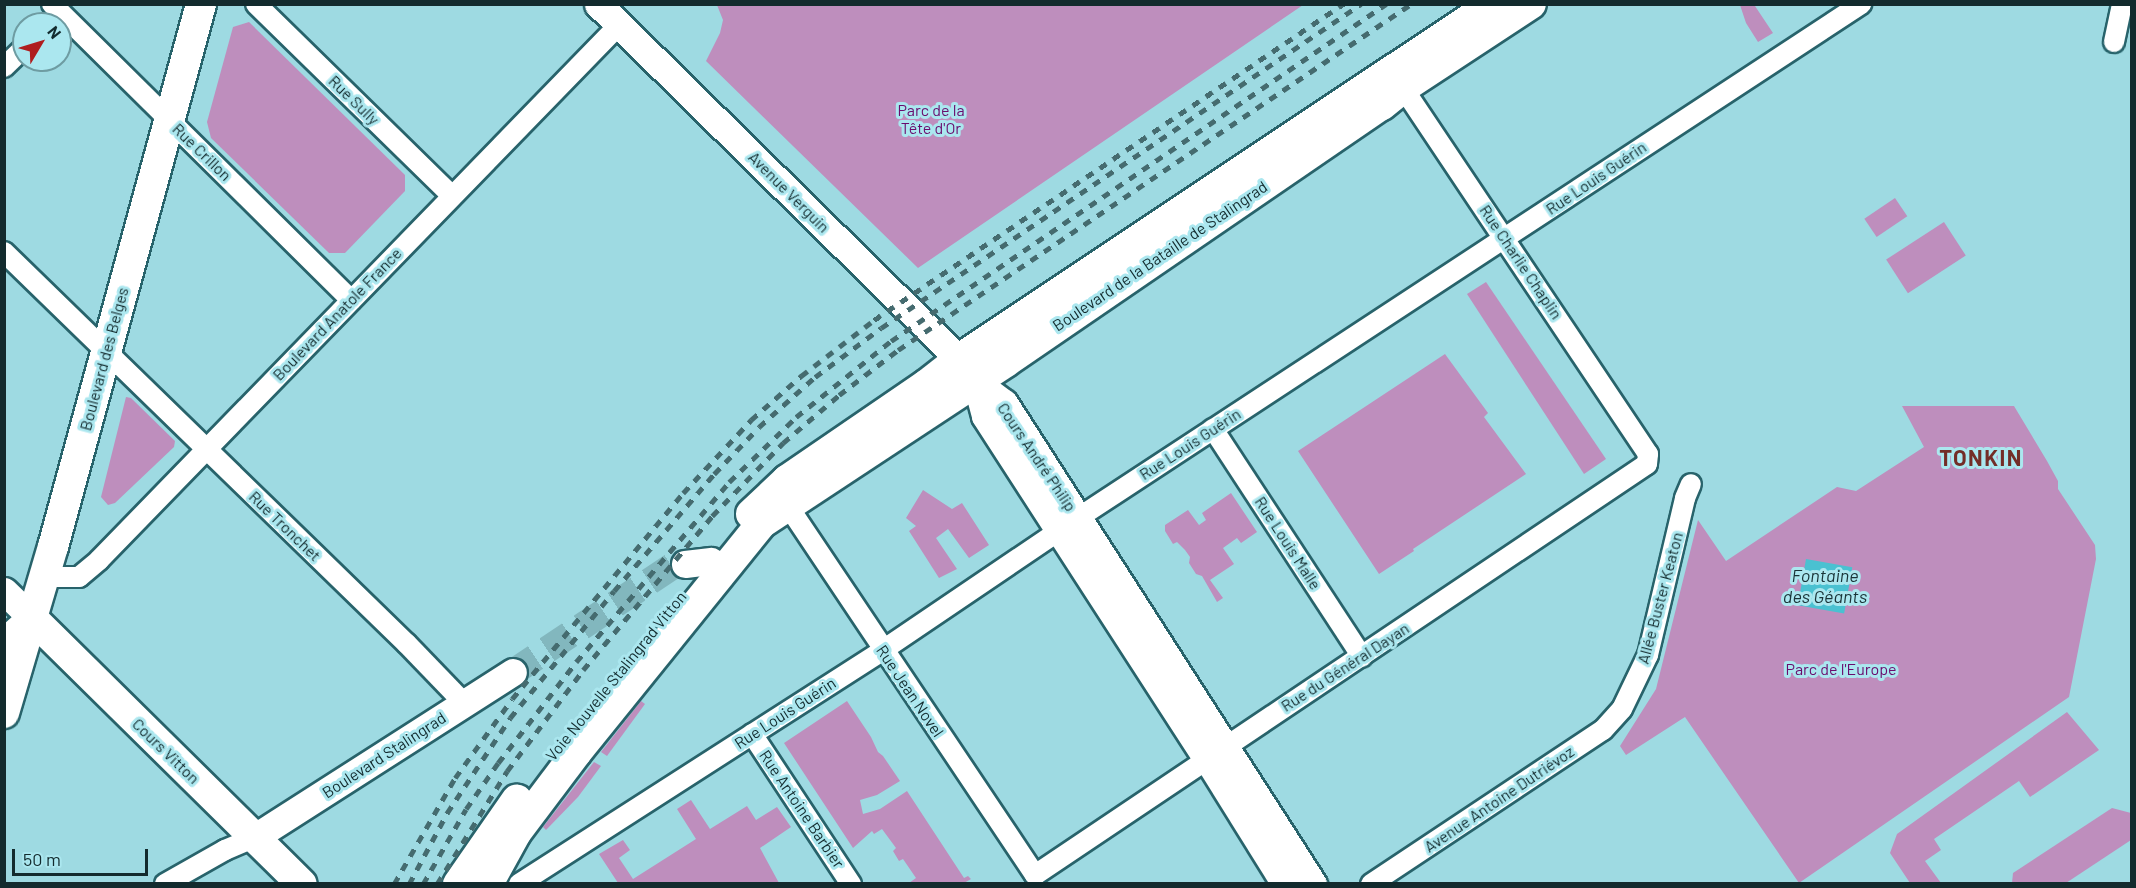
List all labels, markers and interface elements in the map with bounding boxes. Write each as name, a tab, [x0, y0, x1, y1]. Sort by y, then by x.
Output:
north arrow	[12, 12, 72, 72]
text: N	[44, 22, 66, 42]
street label: Rue Sully	[325, 71, 383, 129]
park label: Parc de la Tête d'Or	[897, 100, 965, 138]
street label: Rue Crillon	[169, 119, 235, 185]
street label: Rue Louis Guérin	[1542, 137, 1650, 219]
street label: Avenue Verguin	[744, 147, 834, 237]
street label: Boulevard de la Bataille de Stalingrad	[1049, 177, 1271, 335]
street label: Rue Charlie Chaplin	[1476, 201, 1566, 323]
street label: Boulevard Anatole France	[269, 244, 405, 384]
street label: Boulevard des Belges	[76, 285, 132, 433]
street label: Cours André Philip	[994, 399, 1080, 515]
street label: Rue Louis Guérin	[1136, 404, 1244, 484]
district label: TONKIN	[1939, 445, 2023, 471]
street label: Rue Tronchet	[245, 487, 325, 565]
street label: Rue Louis Malle	[1251, 493, 1325, 593]
street label: Allée Buster Keaton	[1633, 530, 1687, 666]
water label: Fontaine des Géants	[1783, 565, 1867, 608]
street label: Voie Nouvelle Stalingrad Vitton	[542, 587, 690, 765]
street label: Rue du Général Dayan	[1277, 618, 1413, 716]
street label: Rue Jean Novel	[872, 641, 948, 741]
park label: Parc de l'Europe	[1785, 659, 1897, 679]
street label: Rue Louis Guérin	[731, 673, 839, 753]
street label: Boulevard Stalingrad	[319, 708, 449, 802]
street label: Cours Vitton	[128, 714, 204, 788]
street label: Avenue Antoine Dutriévoz	[1420, 742, 1578, 856]
street label: Rue Antoine Barbier	[755, 746, 849, 872]
scale bar	[15, 837, 152, 875]
text: 50 m	[23, 848, 61, 870]

